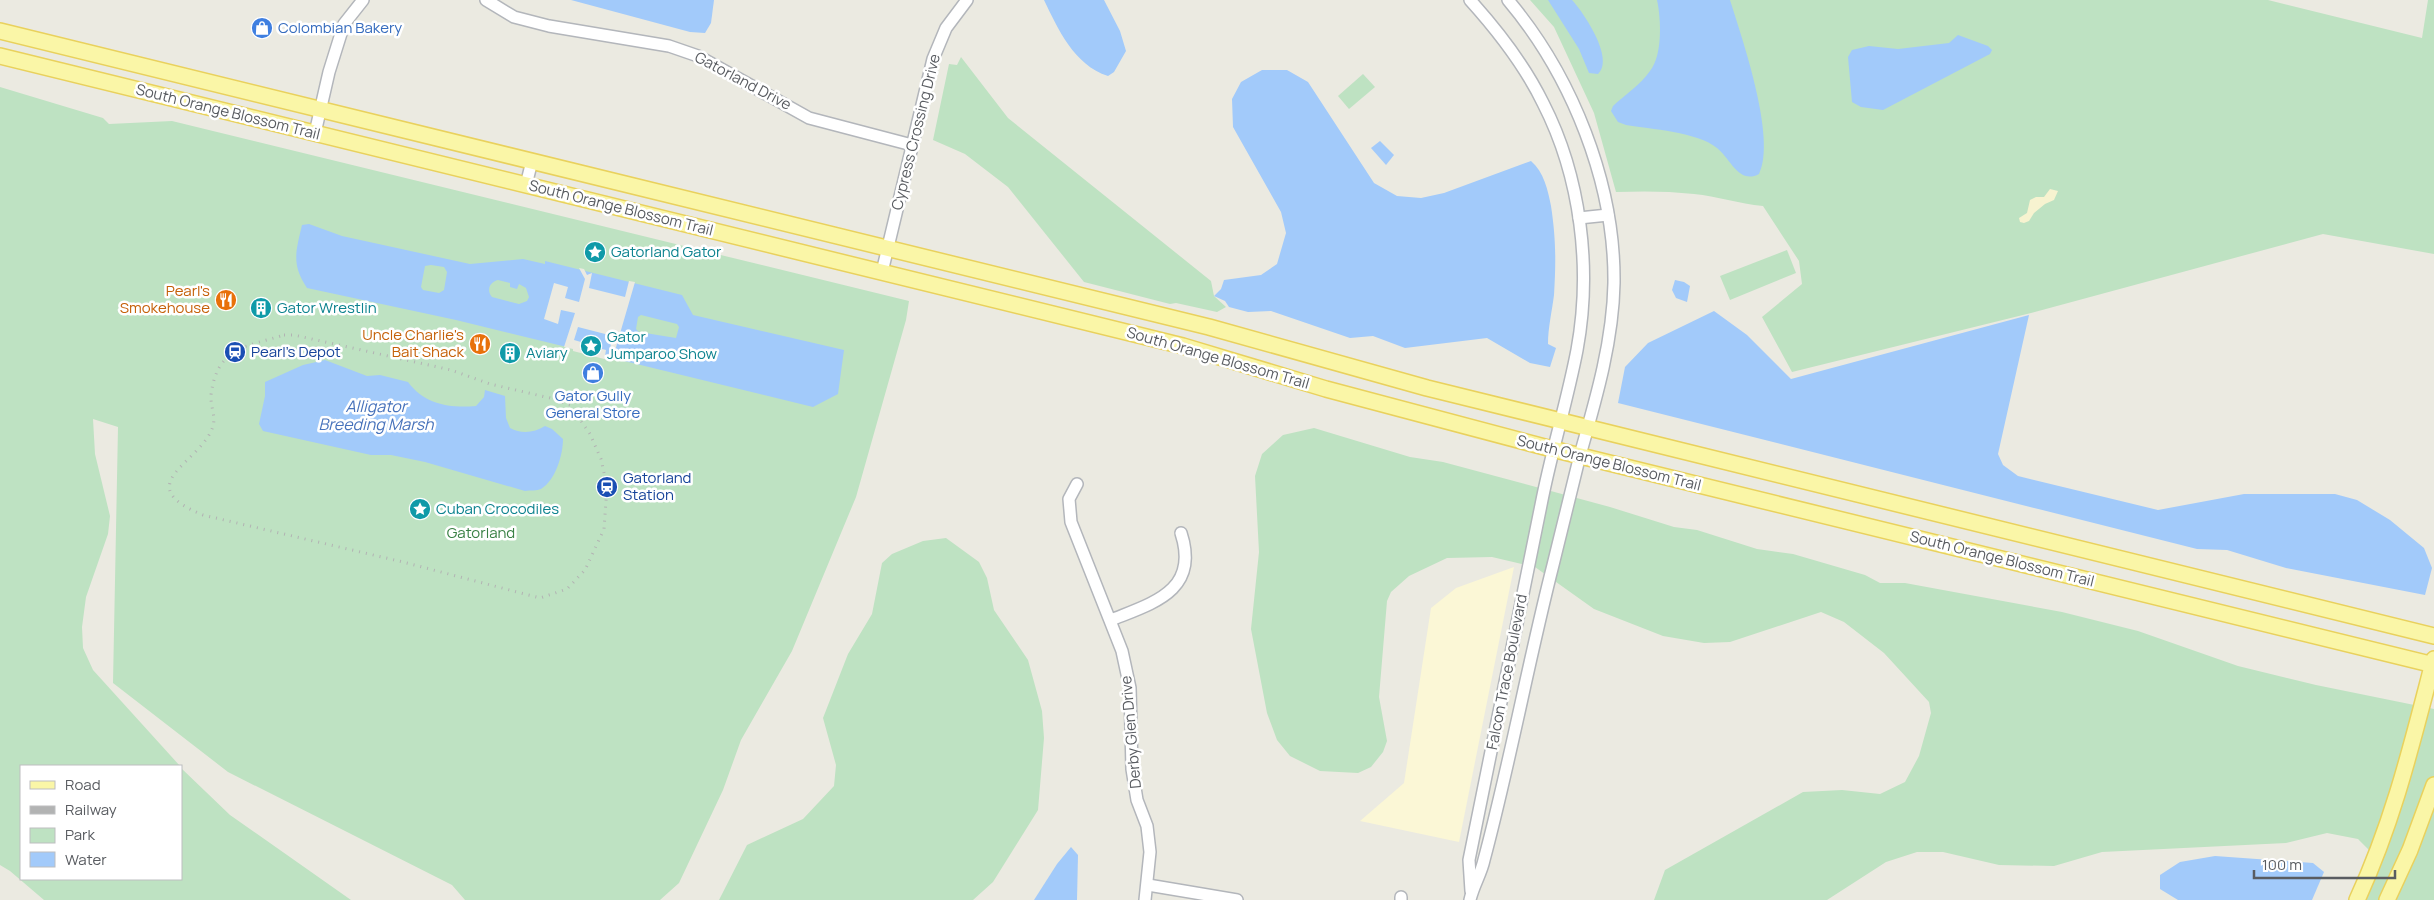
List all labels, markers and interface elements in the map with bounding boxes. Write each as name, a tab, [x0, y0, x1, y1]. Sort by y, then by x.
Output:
shop icon: Colombian Bakery	[250, 16, 274, 40]
place label: Colombian Bakery	[278, 17, 402, 38]
street label: Gatorland Drive	[691, 46, 795, 115]
street label: Cypress Crossing Drive	[886, 51, 945, 212]
street label: South Orange Blossom Trail	[134, 78, 322, 145]
street label: South Orange Blossom Trail	[527, 174, 715, 241]
place icon: Gatorland Gator	[583, 240, 607, 264]
place label: Gatorland Gator	[611, 241, 722, 262]
place label: Pearl's Smokehouse	[120, 280, 210, 318]
restaurant icon: Pearl's Smokehouse	[214, 288, 238, 312]
building icon: Gator Wrestlin	[249, 296, 273, 320]
place label: Gator Wrestlin	[277, 297, 377, 318]
street label: South Orange Blossom Trail	[1124, 321, 1312, 394]
place label: Uncle Charlie's Bait Shack	[362, 324, 465, 362]
place label: Gator Jumparoo Show	[607, 326, 718, 364]
restaurant icon: Uncle Charlie's Bait Shack	[468, 332, 492, 356]
place icon: Gator Jumparoo Show	[579, 334, 603, 358]
station icon: Pearl's Depot	[223, 340, 247, 364]
place label: Pearl's Depot	[251, 341, 341, 362]
building icon: Aviary	[498, 341, 522, 365]
place label: Aviary	[526, 342, 568, 363]
shop icon: Gator Gully General Store	[581, 361, 605, 385]
place label: Gator Gully General Store	[546, 385, 640, 423]
water label: Alligator Breeding Marsh	[318, 395, 434, 435]
street label: South Orange Blossom Trail	[1515, 429, 1703, 496]
place label: Gatorland Station	[623, 467, 691, 505]
station icon: Gatorland Station	[595, 475, 619, 499]
place icon: Cuban Crocodiles	[408, 497, 432, 521]
place label: Cuban Crocodiles	[436, 498, 559, 519]
park label: Gatorland	[447, 522, 515, 543]
street label: South Orange Blossom Trail	[1908, 525, 2096, 592]
street label: Falcon Trace Boulevard	[1481, 592, 1532, 751]
street label: Derby Glen Drive	[1115, 674, 1146, 789]
legend	[20, 765, 182, 880]
text: Road	[65, 774, 101, 795]
text: Railway	[65, 799, 117, 820]
text: Park	[65, 824, 95, 845]
scale bar	[2254, 848, 2395, 880]
text: Water	[65, 849, 107, 870]
text: 100 m	[2262, 854, 2302, 875]

